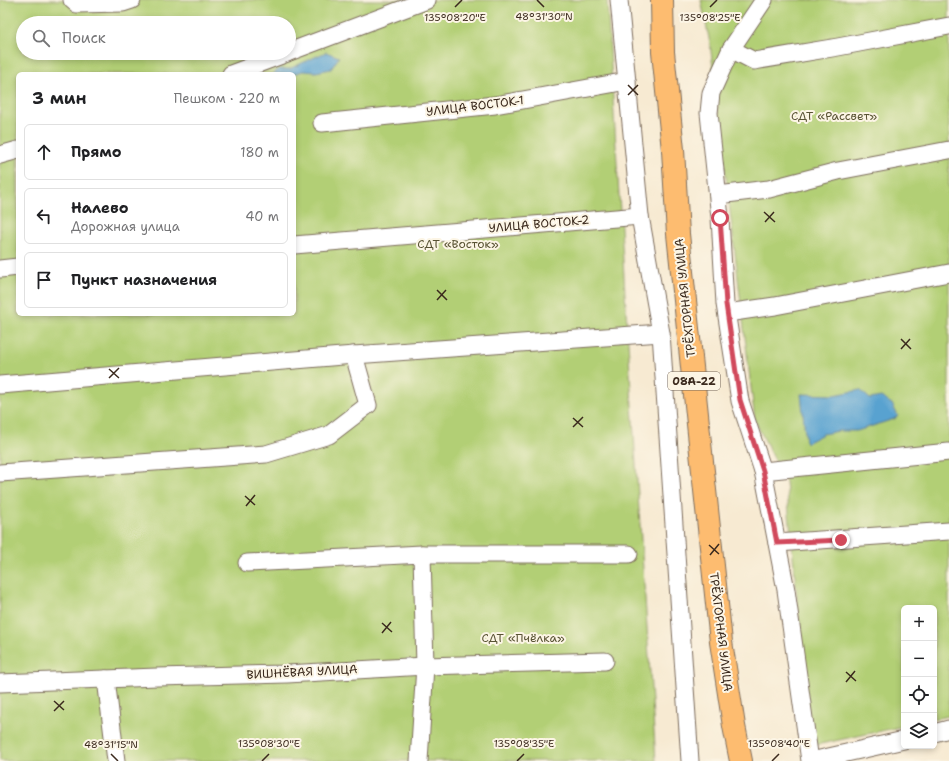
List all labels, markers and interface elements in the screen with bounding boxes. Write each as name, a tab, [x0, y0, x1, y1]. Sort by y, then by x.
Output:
text: 48°31'30"N	[515, 10, 573, 23]
text: 135°08'20"E	[424, 11, 486, 24]
text: 135°08'25"E	[680, 11, 740, 24]
search box	[16, 16, 296, 60]
icon: search	[30, 27, 52, 49]
text: Поиск	[62, 28, 106, 48]
text: 3 мин	[32, 87, 87, 109]
text: Пешком · 220 m	[174, 90, 280, 107]
street label: УЛИЦА ВОСТОК-1	[425, 92, 525, 120]
park label: СДТ «Рассвет»	[791, 108, 878, 124]
icon: ahead	[33, 141, 55, 163]
text: Прямо	[71, 142, 121, 162]
text: 180 m	[240, 144, 279, 161]
text: Налево	[71, 198, 129, 218]
icon: left	[33, 205, 55, 227]
text: 40 m	[245, 208, 279, 225]
route start	[711, 209, 729, 227]
street label: УЛИЦА ВОСТОК-2	[488, 212, 590, 236]
text: Дорожная улица	[71, 218, 180, 235]
park label: СДТ «Восток»	[417, 236, 499, 252]
street label: ТРЁХГОРНАЯ УЛИЦА	[671, 237, 699, 358]
icon: arrive	[33, 269, 55, 291]
text: Пункт назначения	[71, 270, 217, 290]
road number: 08А-22	[668, 372, 720, 390]
route end	[832, 531, 850, 549]
street label: ТРЁХГОРНАЯ УЛИЦА	[706, 572, 736, 693]
map controls	[901, 605, 937, 749]
button: +	[901, 605, 937, 641]
park label: СДТ «Пчёлка»	[481, 630, 565, 646]
button: −	[901, 641, 937, 677]
street label: ВИШНЁВАЯ УЛИЦА	[246, 661, 358, 683]
button: locate	[901, 677, 937, 713]
button: layers	[901, 713, 937, 749]
text: 135°08'30"E	[238, 737, 300, 750]
text: 135°08'35"E	[494, 737, 554, 750]
text: 135°08'40"E	[748, 737, 810, 750]
text: 48°31'15"N	[84, 738, 138, 751]

